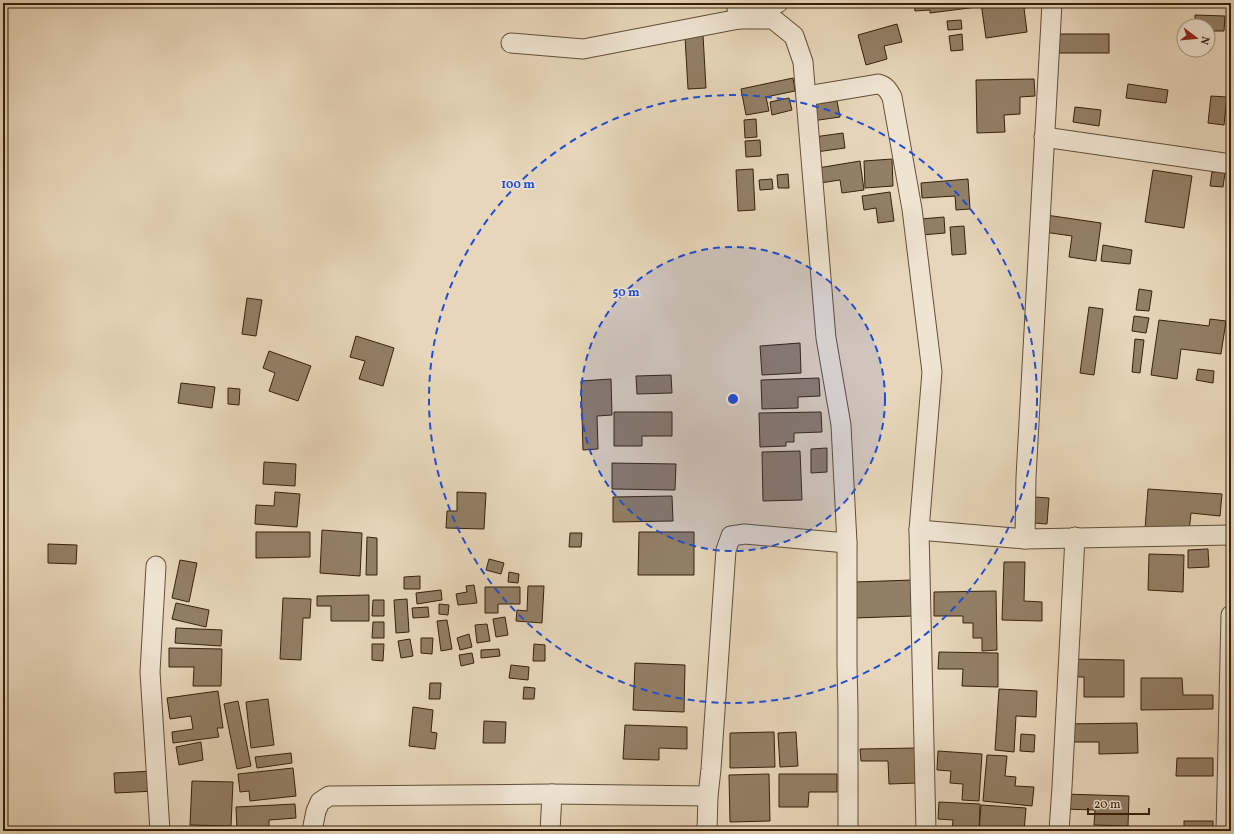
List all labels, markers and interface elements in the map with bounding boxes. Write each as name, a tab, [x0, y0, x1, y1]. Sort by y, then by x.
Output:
north arrow	[1176, 18, 1216, 58]
text: N	[1196, 34, 1212, 46]
text: 100 m	[501, 177, 535, 193]
text: 50 m	[612, 285, 640, 301]
centre of rings	[726, 392, 740, 406]
scale bar	[1088, 790, 1149, 816]
text: 20 m	[1094, 797, 1121, 813]

